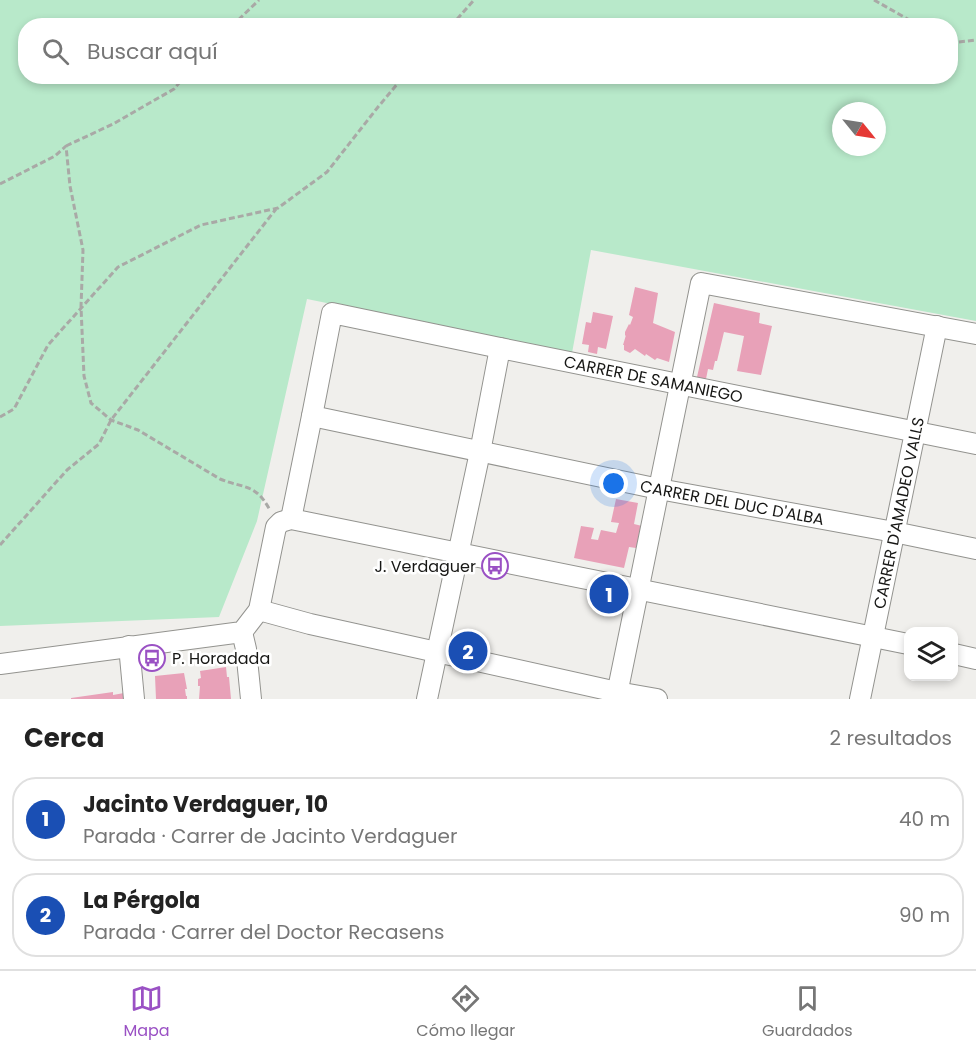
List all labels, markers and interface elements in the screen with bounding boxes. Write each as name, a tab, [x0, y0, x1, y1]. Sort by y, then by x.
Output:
search box	[18, 18, 958, 84]
icon: search	[39, 35, 72, 68]
text: Buscar aquí	[87, 36, 218, 67]
north arrow	[832, 102, 886, 156]
street label: CARRER DE SAMANIEGO	[562, 350, 745, 408]
street label: CARRER D'AMADEO VALLS	[867, 415, 929, 611]
your location	[599, 469, 628, 498]
street label: CARRER DEL DUC D'ALBA	[638, 474, 826, 531]
bus stop icon: J. Verdaguer	[480, 551, 510, 581]
place label: J. Verdaguer	[375, 555, 476, 578]
pin: 1	[590, 572, 628, 616]
map controls	[904, 627, 958, 681]
button: layers	[904, 627, 958, 681]
pin: 2	[448, 628, 488, 674]
bus stop icon: P. Horadada	[137, 643, 167, 673]
place label: P. Horadada	[172, 647, 270, 670]
text: Cerca	[24, 720, 104, 756]
text: 2 resultados	[830, 724, 952, 752]
text: Jacinto Verdaguer, 10	[83, 789, 328, 820]
text: 1	[42, 805, 49, 833]
text: 40 m	[899, 805, 950, 833]
text: Parada · Carrer de Jacinto Verdaguer	[83, 822, 457, 850]
text: La Pérgola	[83, 885, 200, 916]
text: 2	[40, 901, 51, 929]
text: 90 m	[899, 901, 950, 929]
text: Parada · Carrer del Doctor Recasens	[83, 918, 445, 946]
tab: Mapa	[123, 982, 170, 1043]
tab: Cómo llegar	[416, 982, 515, 1043]
tab: Guardados	[762, 982, 853, 1043]

